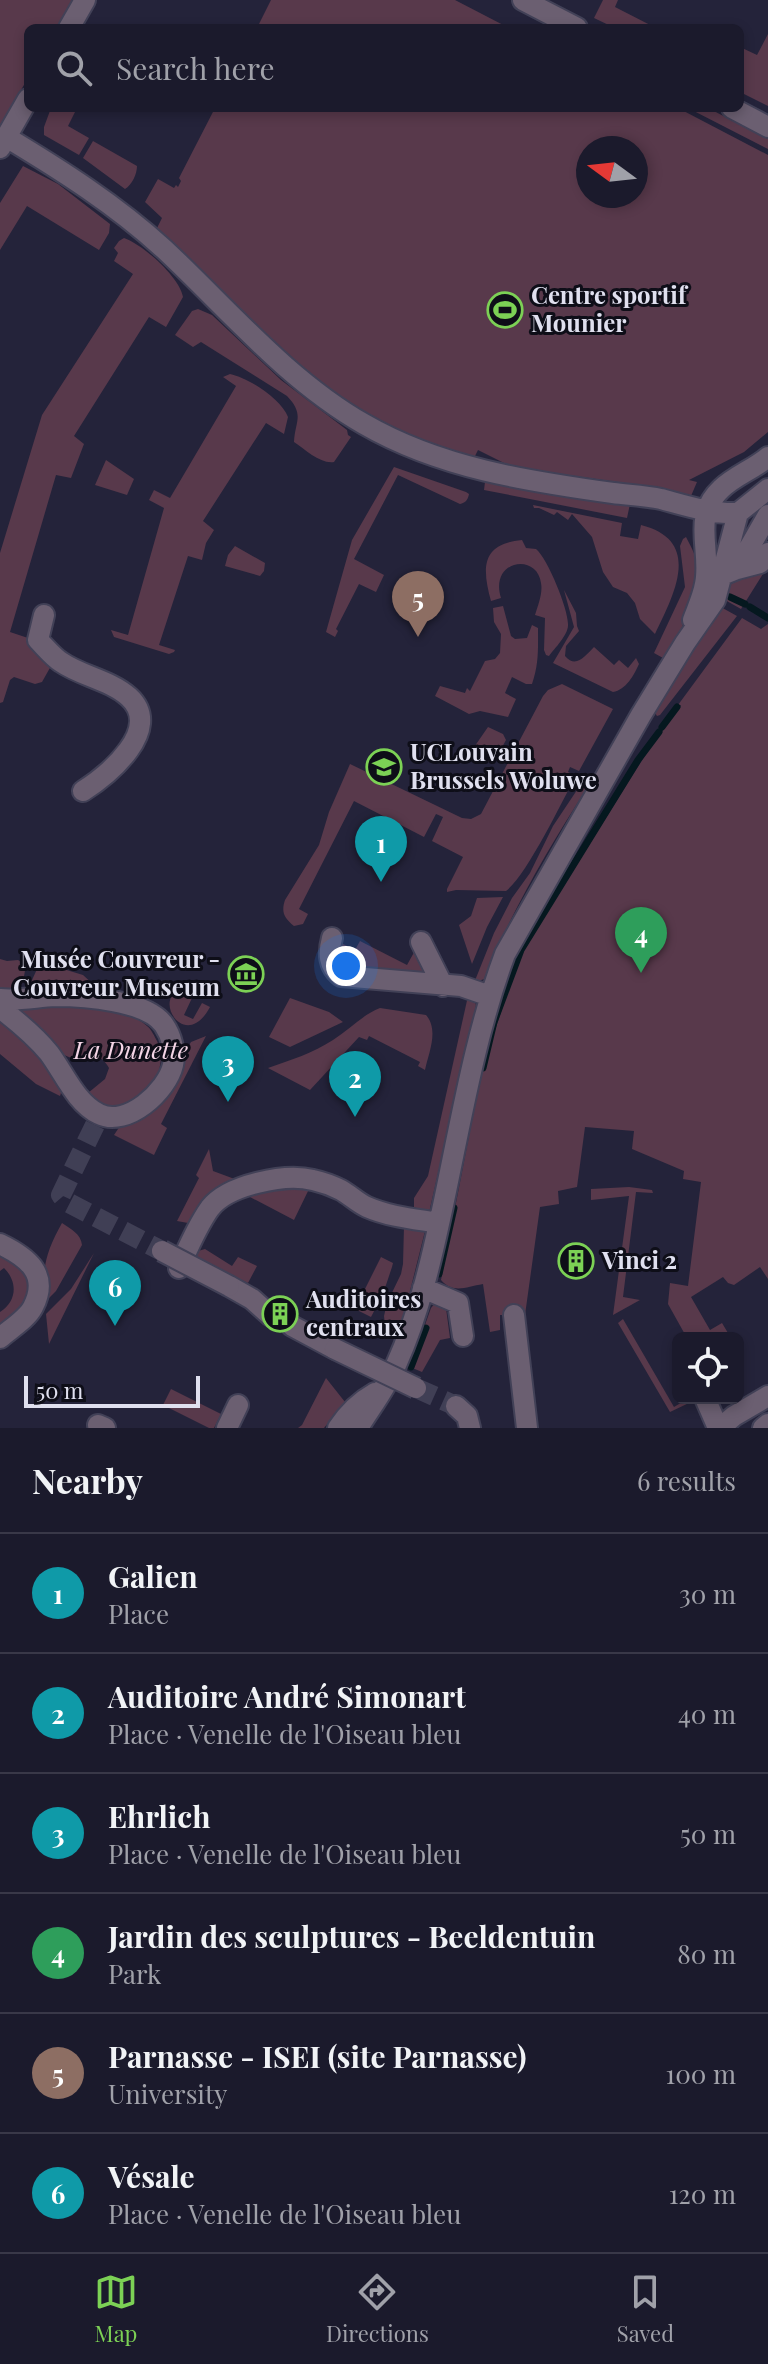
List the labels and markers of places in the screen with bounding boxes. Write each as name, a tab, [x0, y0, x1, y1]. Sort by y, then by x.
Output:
place label: Centre sportif Mounier	[531, 278, 689, 338]
sports icon: Centre sportif Mounier	[486, 291, 524, 329]
pin: 5	[392, 571, 444, 637]
place label: UCLouvain Brussels Woluwe	[410, 735, 597, 795]
school or university icon: UCLouvain Brussels Woluwe	[365, 748, 403, 786]
pin: 1	[355, 816, 407, 882]
pin: 4	[615, 907, 667, 973]
place label: Musée Couvreur - Couvreur Museum	[13, 942, 220, 1002]
museum icon: Musée Couvreur - Couvreur Museum	[227, 955, 265, 993]
pin: 3	[202, 1036, 254, 1102]
pin: 2	[329, 1051, 381, 1117]
building icon: Vinci 2	[557, 1242, 595, 1280]
place label: Vinci 2	[601, 1243, 677, 1275]
pin: 6	[89, 1260, 141, 1326]
place label: Auditoires centraux	[305, 1282, 421, 1342]
building icon: Auditoires centraux	[261, 1295, 299, 1333]

